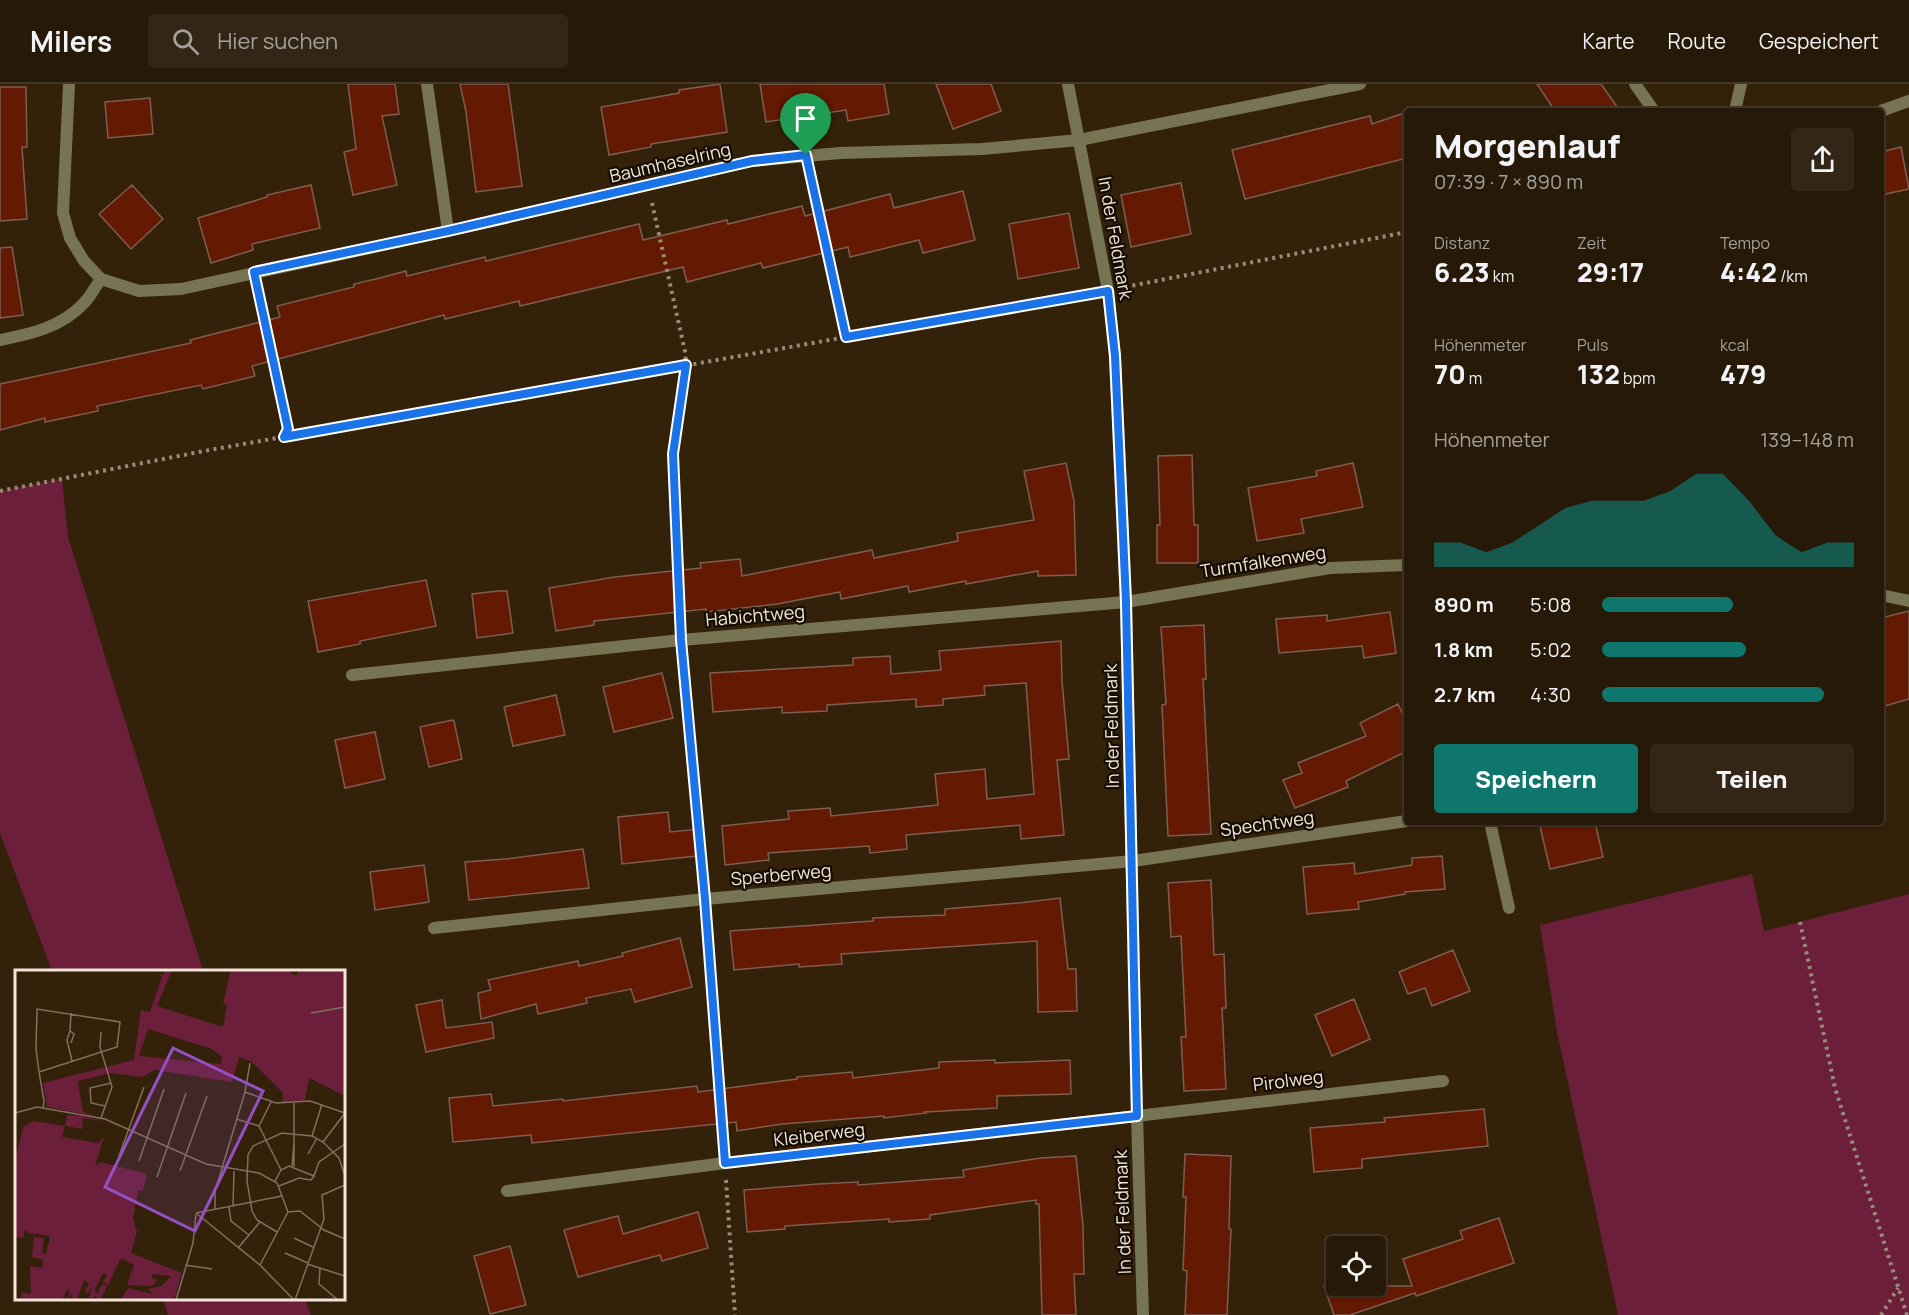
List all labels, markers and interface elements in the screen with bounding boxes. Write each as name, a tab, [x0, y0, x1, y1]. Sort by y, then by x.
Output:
search box	[148, 14, 568, 68]
text: Milers	[30, 22, 112, 60]
icon: search	[169, 25, 202, 58]
text: Hier suchen	[217, 26, 338, 56]
text: Karte	[1583, 27, 1635, 55]
text: Route	[1668, 27, 1726, 55]
text: Gespeichert	[1759, 27, 1879, 55]
pin	[780, 93, 831, 155]
icon: arrive	[789, 102, 822, 135]
text: Morgenlauf	[1434, 123, 1620, 168]
button: share	[1791, 128, 1854, 191]
street label: Baumhaselring	[607, 136, 733, 188]
text: 07:39 · 7 × 890 m	[1434, 168, 1583, 195]
street label: In der Feldmark	[1093, 175, 1139, 303]
text: Distanz	[1434, 232, 1490, 254]
text: Zeit	[1577, 232, 1606, 254]
text: Tempo	[1720, 232, 1770, 254]
text: 6.23	[1434, 254, 1490, 290]
text: 29:17	[1577, 254, 1644, 290]
text: 4:42	[1720, 254, 1777, 290]
text: km	[1490, 265, 1514, 287]
text: /km	[1777, 265, 1808, 287]
text: Höhenmeter	[1434, 334, 1527, 356]
text: Puls	[1577, 334, 1608, 356]
text: kcal	[1720, 334, 1749, 356]
text: 70	[1434, 356, 1466, 392]
text: 132	[1577, 356, 1620, 392]
text: 479	[1720, 356, 1766, 392]
text: m	[1466, 367, 1482, 389]
text: bpm	[1620, 367, 1656, 389]
text: Höhenmeter	[1434, 426, 1550, 453]
text: 139–148 m	[1760, 426, 1854, 453]
street label: Turmfalkenweg	[1198, 539, 1328, 583]
text: 890 m	[1434, 591, 1494, 618]
text: 5:08	[1530, 591, 1571, 618]
street label: Habichtweg	[704, 599, 806, 631]
text: 1.8 km	[1434, 636, 1493, 663]
text: 5:02	[1530, 636, 1571, 663]
street label: In der Feldmark	[1098, 662, 1124, 789]
text: 2.7 km	[1434, 681, 1495, 708]
text: 4:30	[1530, 681, 1571, 708]
button: Speichern	[1434, 744, 1638, 813]
button: Teilen	[1650, 744, 1854, 813]
street label: Spechtweg	[1218, 805, 1316, 841]
street label: Sperberweg	[730, 858, 832, 890]
inset map	[15, 970, 345, 1300]
street label: Pirolweg	[1251, 1064, 1325, 1096]
street label: Kleiberweg	[772, 1116, 866, 1152]
street label: In der Feldmark	[1108, 1148, 1136, 1275]
map controls	[1326, 1236, 1386, 1296]
button: locate	[1326, 1236, 1386, 1296]

